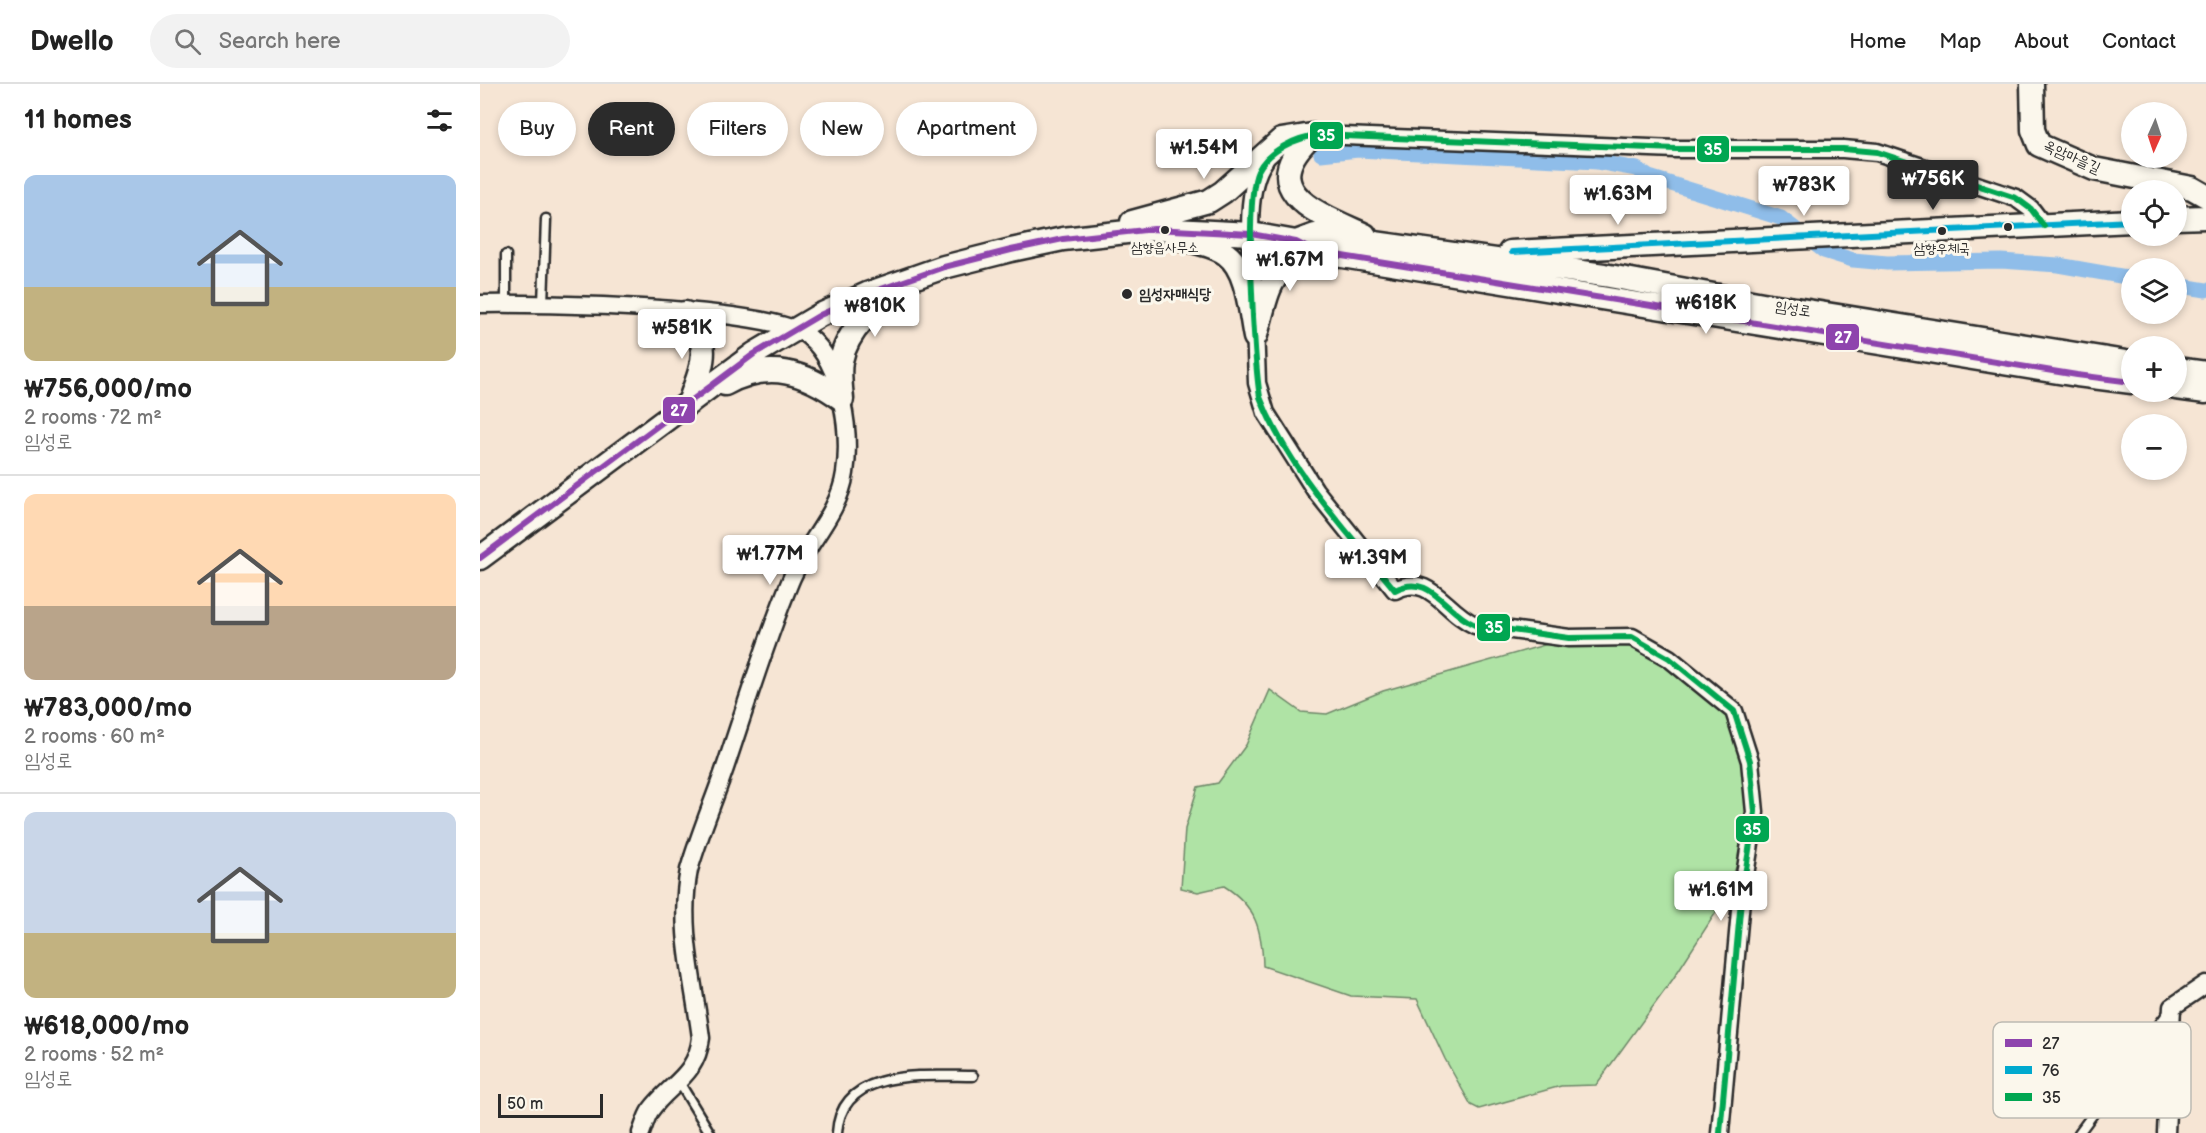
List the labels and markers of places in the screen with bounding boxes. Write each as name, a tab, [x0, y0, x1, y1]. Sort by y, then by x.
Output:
pin: ₩1.54M	[1155, 129, 1253, 180]
pin: ₩756K	[1891, 160, 1975, 211]
pin: ₩783K	[1762, 166, 1846, 217]
pin: ₩1.63M	[1569, 175, 1667, 226]
unlabelled marker	[2002, 221, 2014, 233]
marker: 삼향읍사무소	[1159, 224, 1171, 236]
marker: 삼향우체국	[1936, 225, 1948, 237]
place label: 삼향읍사무소	[1131, 239, 1199, 256]
place label: 삼향우체국	[1914, 240, 1970, 257]
pin: ₩1.67M	[1241, 241, 1339, 292]
pin: ₩618K	[1664, 284, 1748, 335]
place label: 임성자매식당	[1139, 285, 1211, 304]
pin: ₩810K	[833, 287, 917, 338]
marker: 임성자매식당	[1120, 287, 1134, 301]
pin: ₩581K	[640, 309, 724, 360]
pin: ₩1.77M	[721, 535, 819, 586]
pin: ₩1.39M	[1324, 539, 1422, 590]
pin: ₩1.61M	[1672, 871, 1770, 922]

